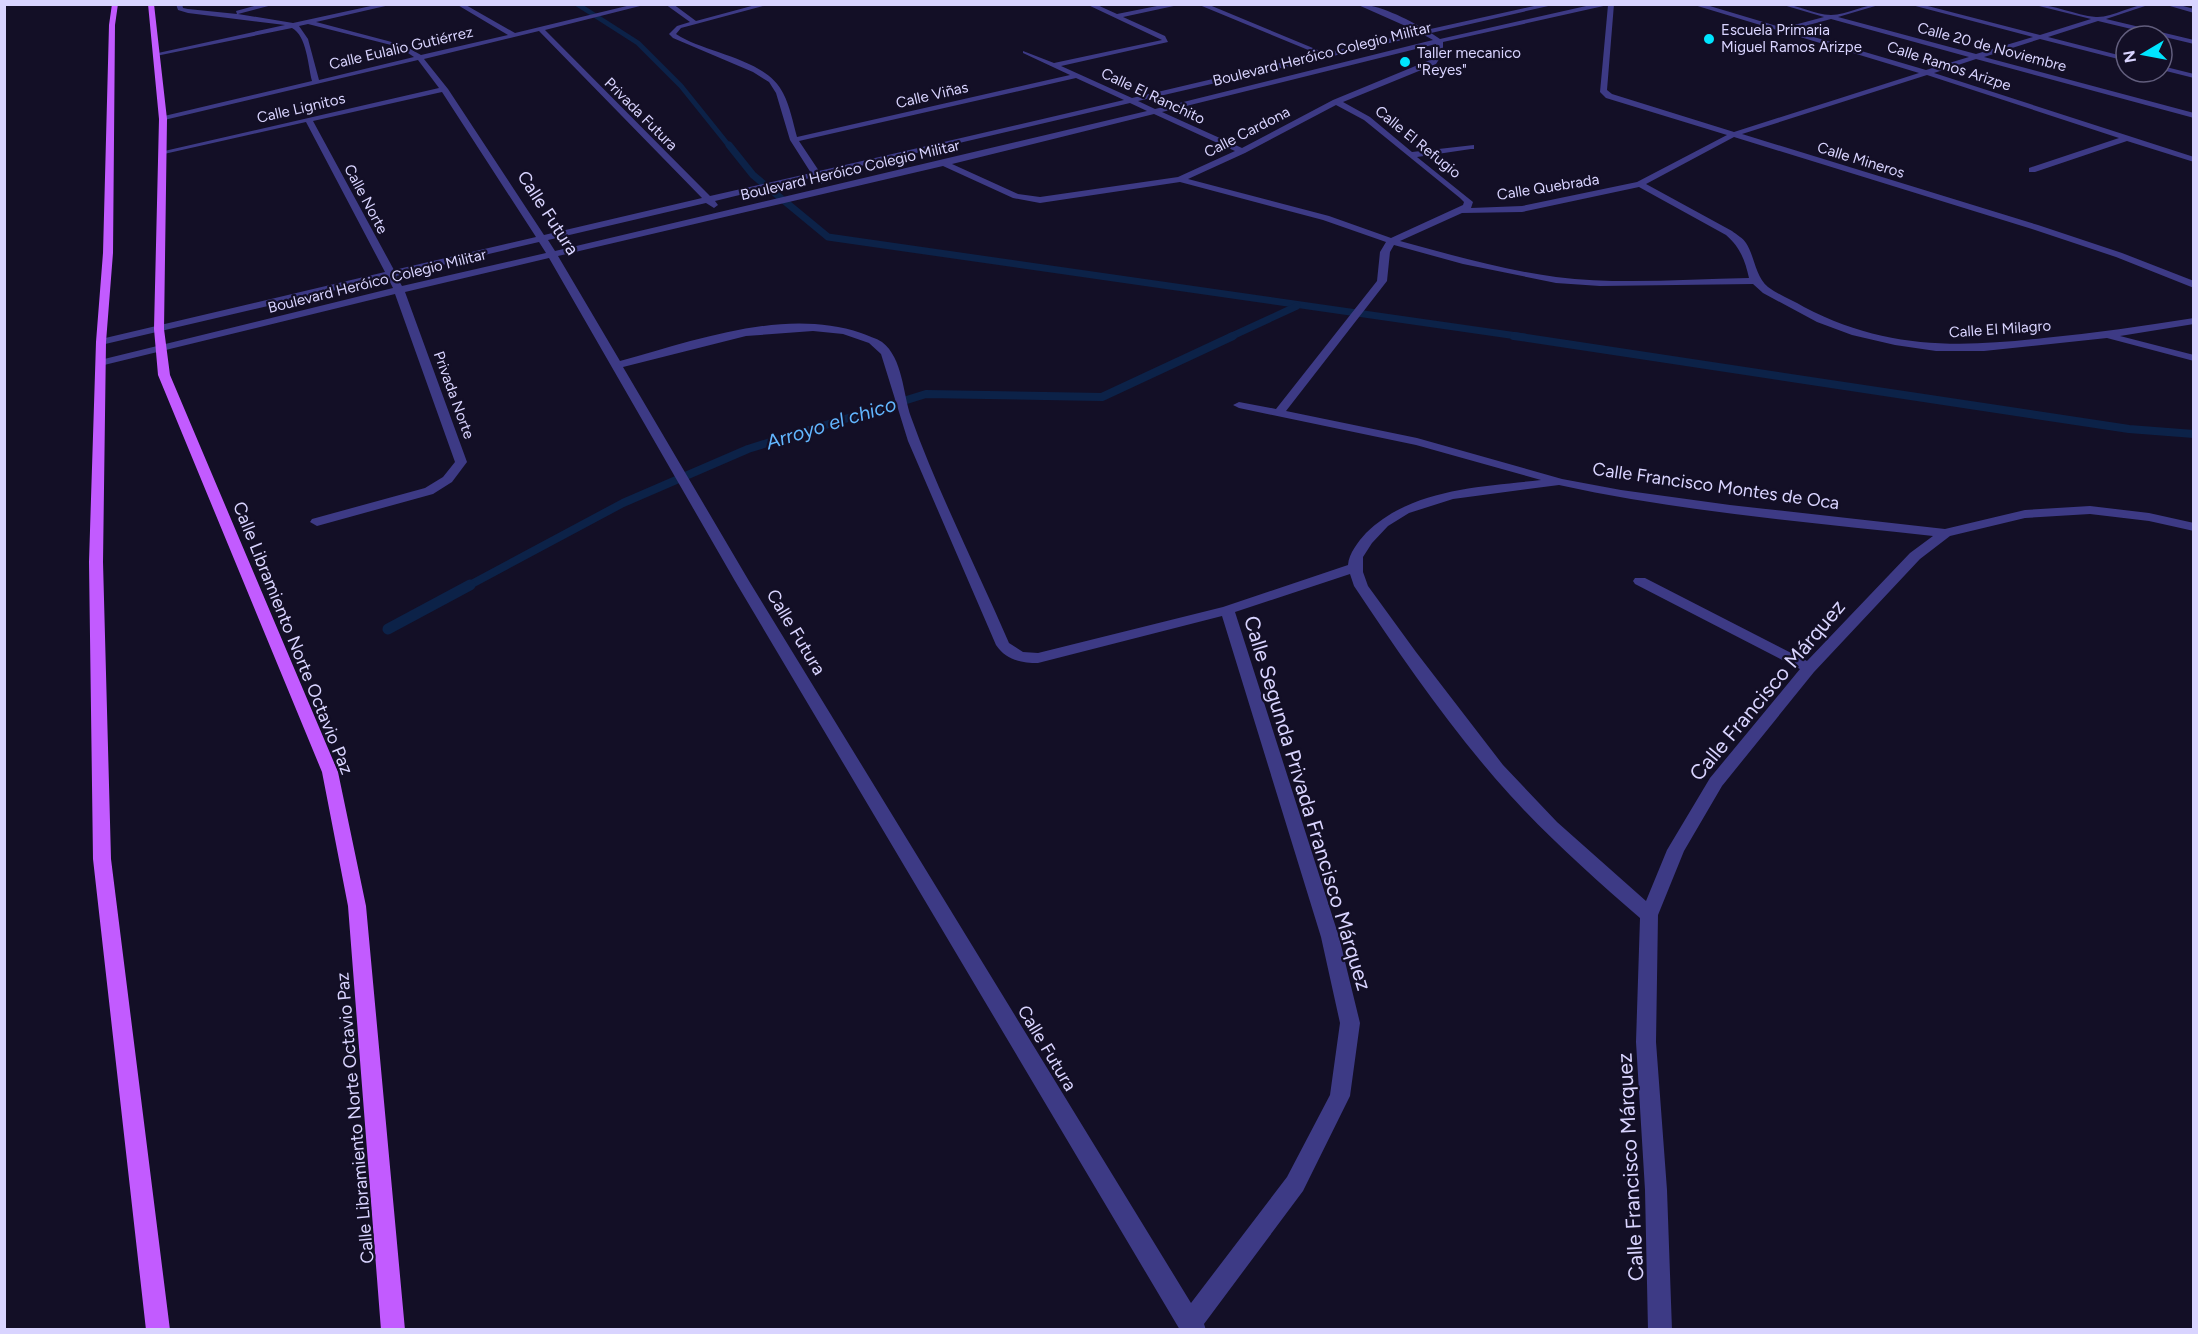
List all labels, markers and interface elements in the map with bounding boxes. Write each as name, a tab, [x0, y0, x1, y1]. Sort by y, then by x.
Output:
street label: Boulevard Heróico Colegio Militar	[1211, 18, 1433, 90]
street label: Calle 20 de Noviembre	[1915, 18, 2069, 76]
place label: Escuela Primaria Miguel Ramos Arizpe	[1721, 21, 1862, 56]
street label: Calle Eulalio Gutiérrez	[327, 23, 475, 73]
north arrow	[2114, 24, 2174, 84]
marker: Escuela Primaria Miguel Ramos Arizpe	[1702, 32, 1716, 46]
street label: Calle Ramos Arizpe	[1885, 37, 2013, 95]
place label: Taller mecanico "Reyes"	[1417, 44, 1521, 79]
text: N	[2119, 49, 2140, 64]
marker: Taller mecanico "Reyes"	[1398, 55, 1412, 69]
street label: Calle El Ranchito	[1098, 64, 1208, 128]
street label: Privada Futura	[601, 74, 681, 154]
street label: Calle Viñas	[894, 78, 970, 112]
street label: Calle Lignitos	[255, 89, 347, 127]
street label: Calle El Refugio	[1371, 102, 1465, 182]
street label: Calle Cardona	[1201, 103, 1293, 161]
street label: Boulevard Heróico Colegio Militar	[739, 136, 961, 204]
street label: Calle Mineros	[1815, 138, 1907, 182]
street label: Calle Norte	[340, 161, 392, 237]
street label: Calle Futura	[513, 167, 583, 259]
street label: Calle Quebrada	[1496, 170, 1600, 204]
street label: Boulevard Heróico Colegio Militar	[266, 245, 488, 317]
street label: Calle El Milagro	[1948, 316, 2052, 342]
street label: Privada Norte	[430, 349, 478, 441]
water label: Arroyo el chico	[762, 392, 899, 454]
street label: Calle Francisco Montes de Oca	[1591, 458, 1841, 514]
street label: Calle Libramiento Norte Octavio Paz	[228, 498, 358, 778]
street label: Calle Futura	[762, 585, 830, 679]
street label: Calle Francisco Márquez	[1684, 594, 1850, 786]
street label: Calle Segunda Privada Francisco Márquez	[1239, 613, 1377, 993]
street label: Calle Libramiento Norte Octavio Paz	[331, 971, 379, 1265]
street label: Calle Futura	[1013, 1001, 1081, 1095]
street label: Calle Francisco Márquez	[1612, 1052, 1648, 1282]

